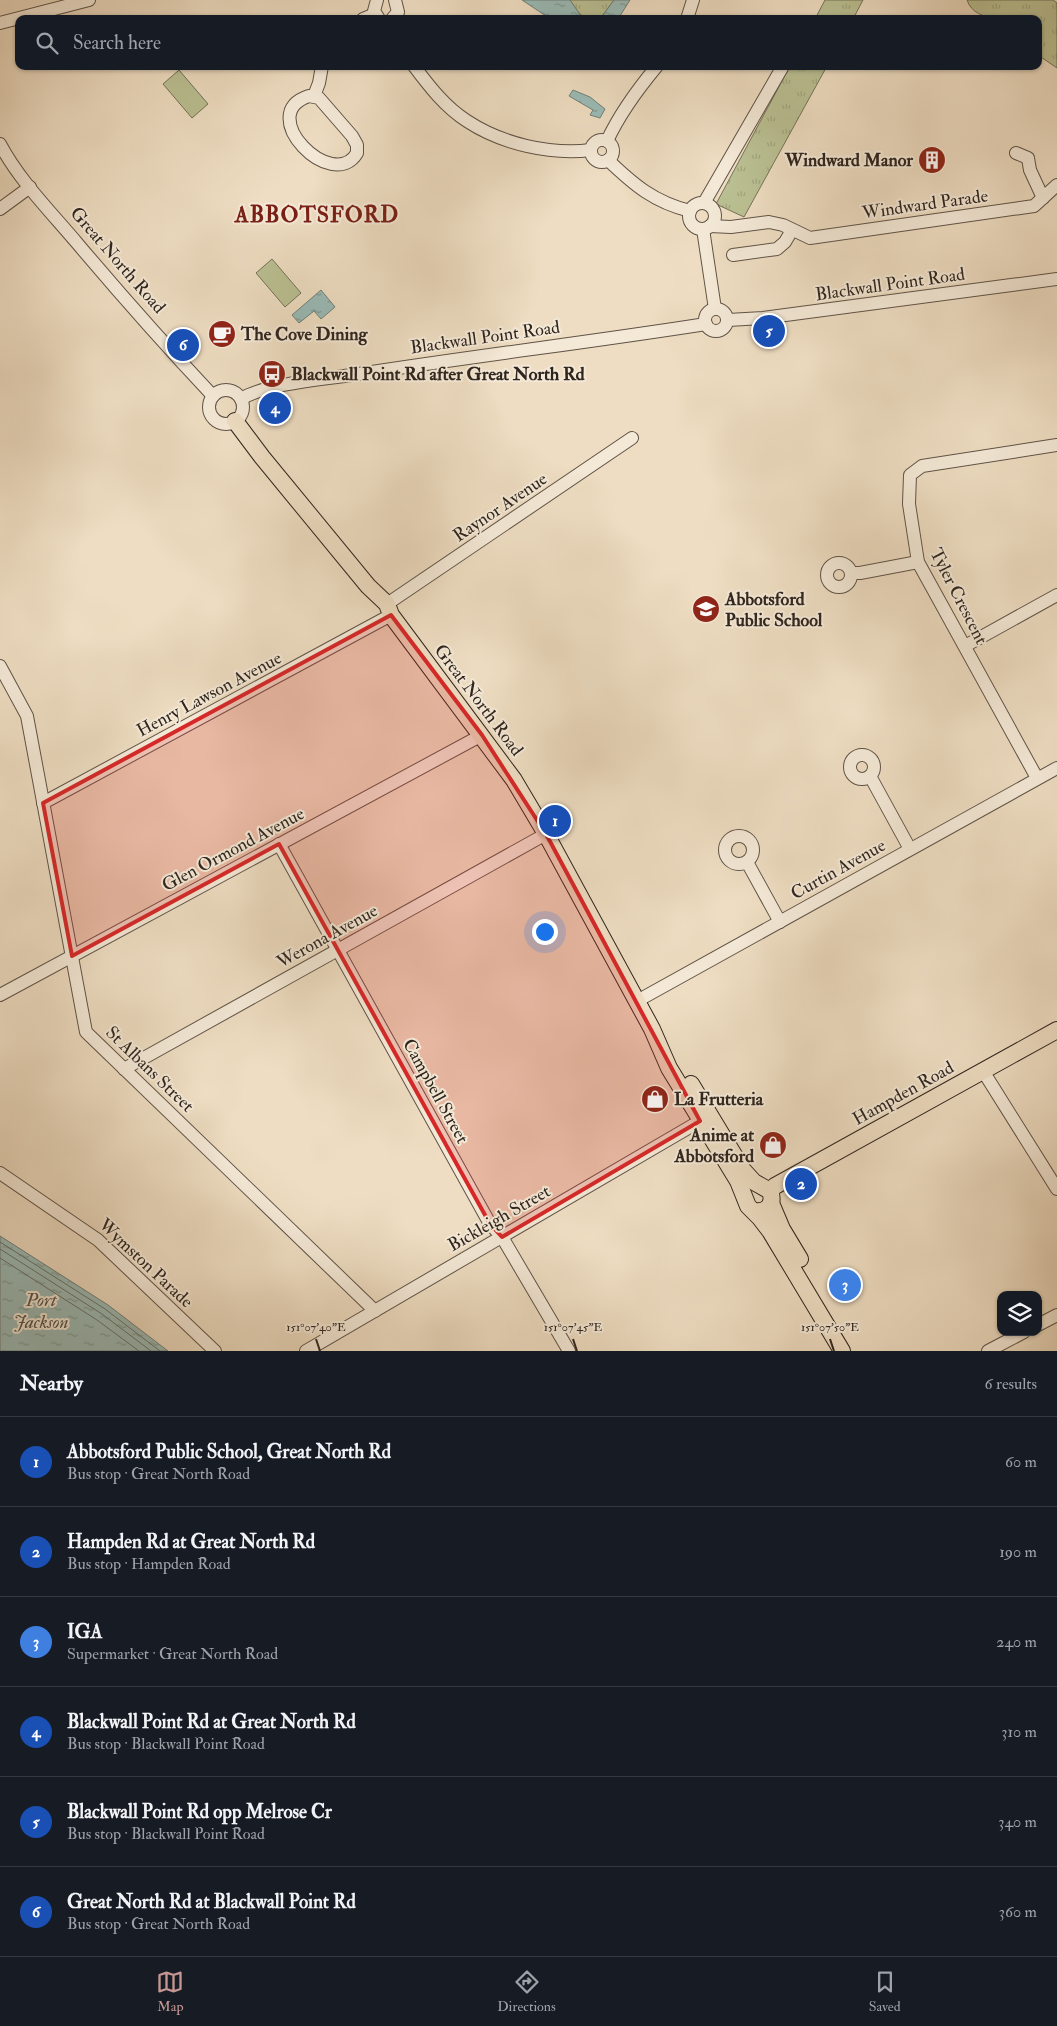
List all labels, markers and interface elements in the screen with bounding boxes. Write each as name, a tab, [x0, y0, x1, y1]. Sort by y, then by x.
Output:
search box	[15, 15, 1042, 70]
icon: search	[33, 29, 61, 57]
text: Search here	[73, 31, 161, 55]
building icon: Windward Manor	[917, 145, 947, 175]
place label: Windward Manor	[784, 149, 913, 172]
street label: Windward Parade	[860, 184, 990, 225]
district label: ABBOTSFORD	[234, 201, 399, 229]
street label: Great North Road	[65, 202, 170, 319]
street label: Blackwall Point Road	[814, 263, 966, 306]
pin: 5	[753, 312, 785, 350]
street label: Blackwall Point Road	[409, 316, 561, 359]
cafe icon: The Cove Dining	[207, 319, 237, 349]
place label: The Cove Dining	[240, 323, 369, 346]
pin: 6	[167, 326, 199, 364]
bus stop icon: Blackwall Point Rd after Great North Rd	[257, 359, 287, 389]
place label: Blackwall Point Rd after Great North Rd	[291, 363, 585, 386]
pin: 4	[259, 389, 291, 427]
street label: Raynor Avenue	[449, 467, 552, 547]
street label: Tyler Crescent	[924, 544, 993, 648]
place label: Abbotsford Public School	[724, 588, 823, 632]
school or university icon: Abbotsford Public School	[691, 594, 721, 624]
street label: Great North Road	[429, 640, 528, 761]
street label: Henry Lawson Avenue	[133, 646, 286, 742]
street label: Glen Ormond Avenue	[158, 802, 309, 897]
pin: 1	[539, 802, 571, 840]
street label: Curtin Avenue	[787, 834, 890, 905]
street label: Werona Avenue	[272, 899, 382, 974]
your location	[532, 919, 558, 945]
street label: St Albans Street	[100, 1021, 199, 1117]
street label: Campbell Street	[397, 1035, 474, 1148]
street label: Hampden Road	[849, 1056, 958, 1131]
shop icon: La Frutteria	[640, 1084, 670, 1114]
place label: La Frutteria	[674, 1088, 764, 1111]
place label: Anime at Abbotsford	[673, 1124, 754, 1168]
shop icon: Anime at Abbotsford	[758, 1130, 788, 1160]
pin: 2	[785, 1165, 817, 1203]
street label: Bickleigh Street	[444, 1180, 555, 1257]
street label: Wymston Parade	[93, 1213, 198, 1313]
pin: 3	[829, 1266, 861, 1304]
water label: Port Jackson	[13, 1288, 69, 1334]
map controls	[997, 1291, 1042, 1336]
button: layers	[997, 1291, 1042, 1336]
text: 151°07'40"E	[286, 1320, 346, 1335]
text: 151°07'45"E	[544, 1320, 603, 1335]
text: 151°07'50"E	[801, 1320, 859, 1335]
text: Nearby	[20, 1370, 83, 1397]
text: 6 results	[985, 1374, 1037, 1394]
text: Abbotsford Public School, Great North Rd	[67, 1440, 391, 1464]
text: 1	[33, 1452, 39, 1472]
text: 60 m	[1005, 1452, 1037, 1472]
text: Bus stop · Great North Road	[67, 1464, 250, 1484]
text: Hampden Rd at Great North Rd	[67, 1530, 315, 1554]
text: 2	[32, 1542, 40, 1562]
text: 190 m	[999, 1542, 1037, 1562]
text: Bus stop · Hampden Road	[67, 1554, 231, 1574]
text: IGA	[67, 1620, 103, 1644]
text: 3	[33, 1632, 39, 1652]
text: 240 m	[996, 1632, 1037, 1652]
text: Supermarket · Great North Road	[67, 1644, 278, 1664]
text: Blackwall Point Rd at Great North Rd	[67, 1710, 356, 1734]
text: 4	[32, 1722, 40, 1742]
text: 310 m	[1001, 1722, 1037, 1742]
text: Bus stop · Blackwall Point Road	[67, 1734, 265, 1754]
text: Blackwall Point Rd opp Melrose Cr	[67, 1800, 332, 1824]
text: 5	[32, 1812, 40, 1832]
text: 340 m	[998, 1812, 1037, 1832]
text: Bus stop · Blackwall Point Road	[67, 1824, 265, 1844]
text: Great North Rd at Blackwall Point Rd	[67, 1890, 356, 1914]
text: 6	[32, 1902, 40, 1922]
text: 360 m	[999, 1902, 1037, 1922]
text: Bus stop · Great North Road	[67, 1914, 250, 1934]
tab: Map	[156, 1968, 184, 2015]
tab: Directions	[497, 1968, 556, 2015]
tab: Saved	[869, 1968, 901, 2015]

